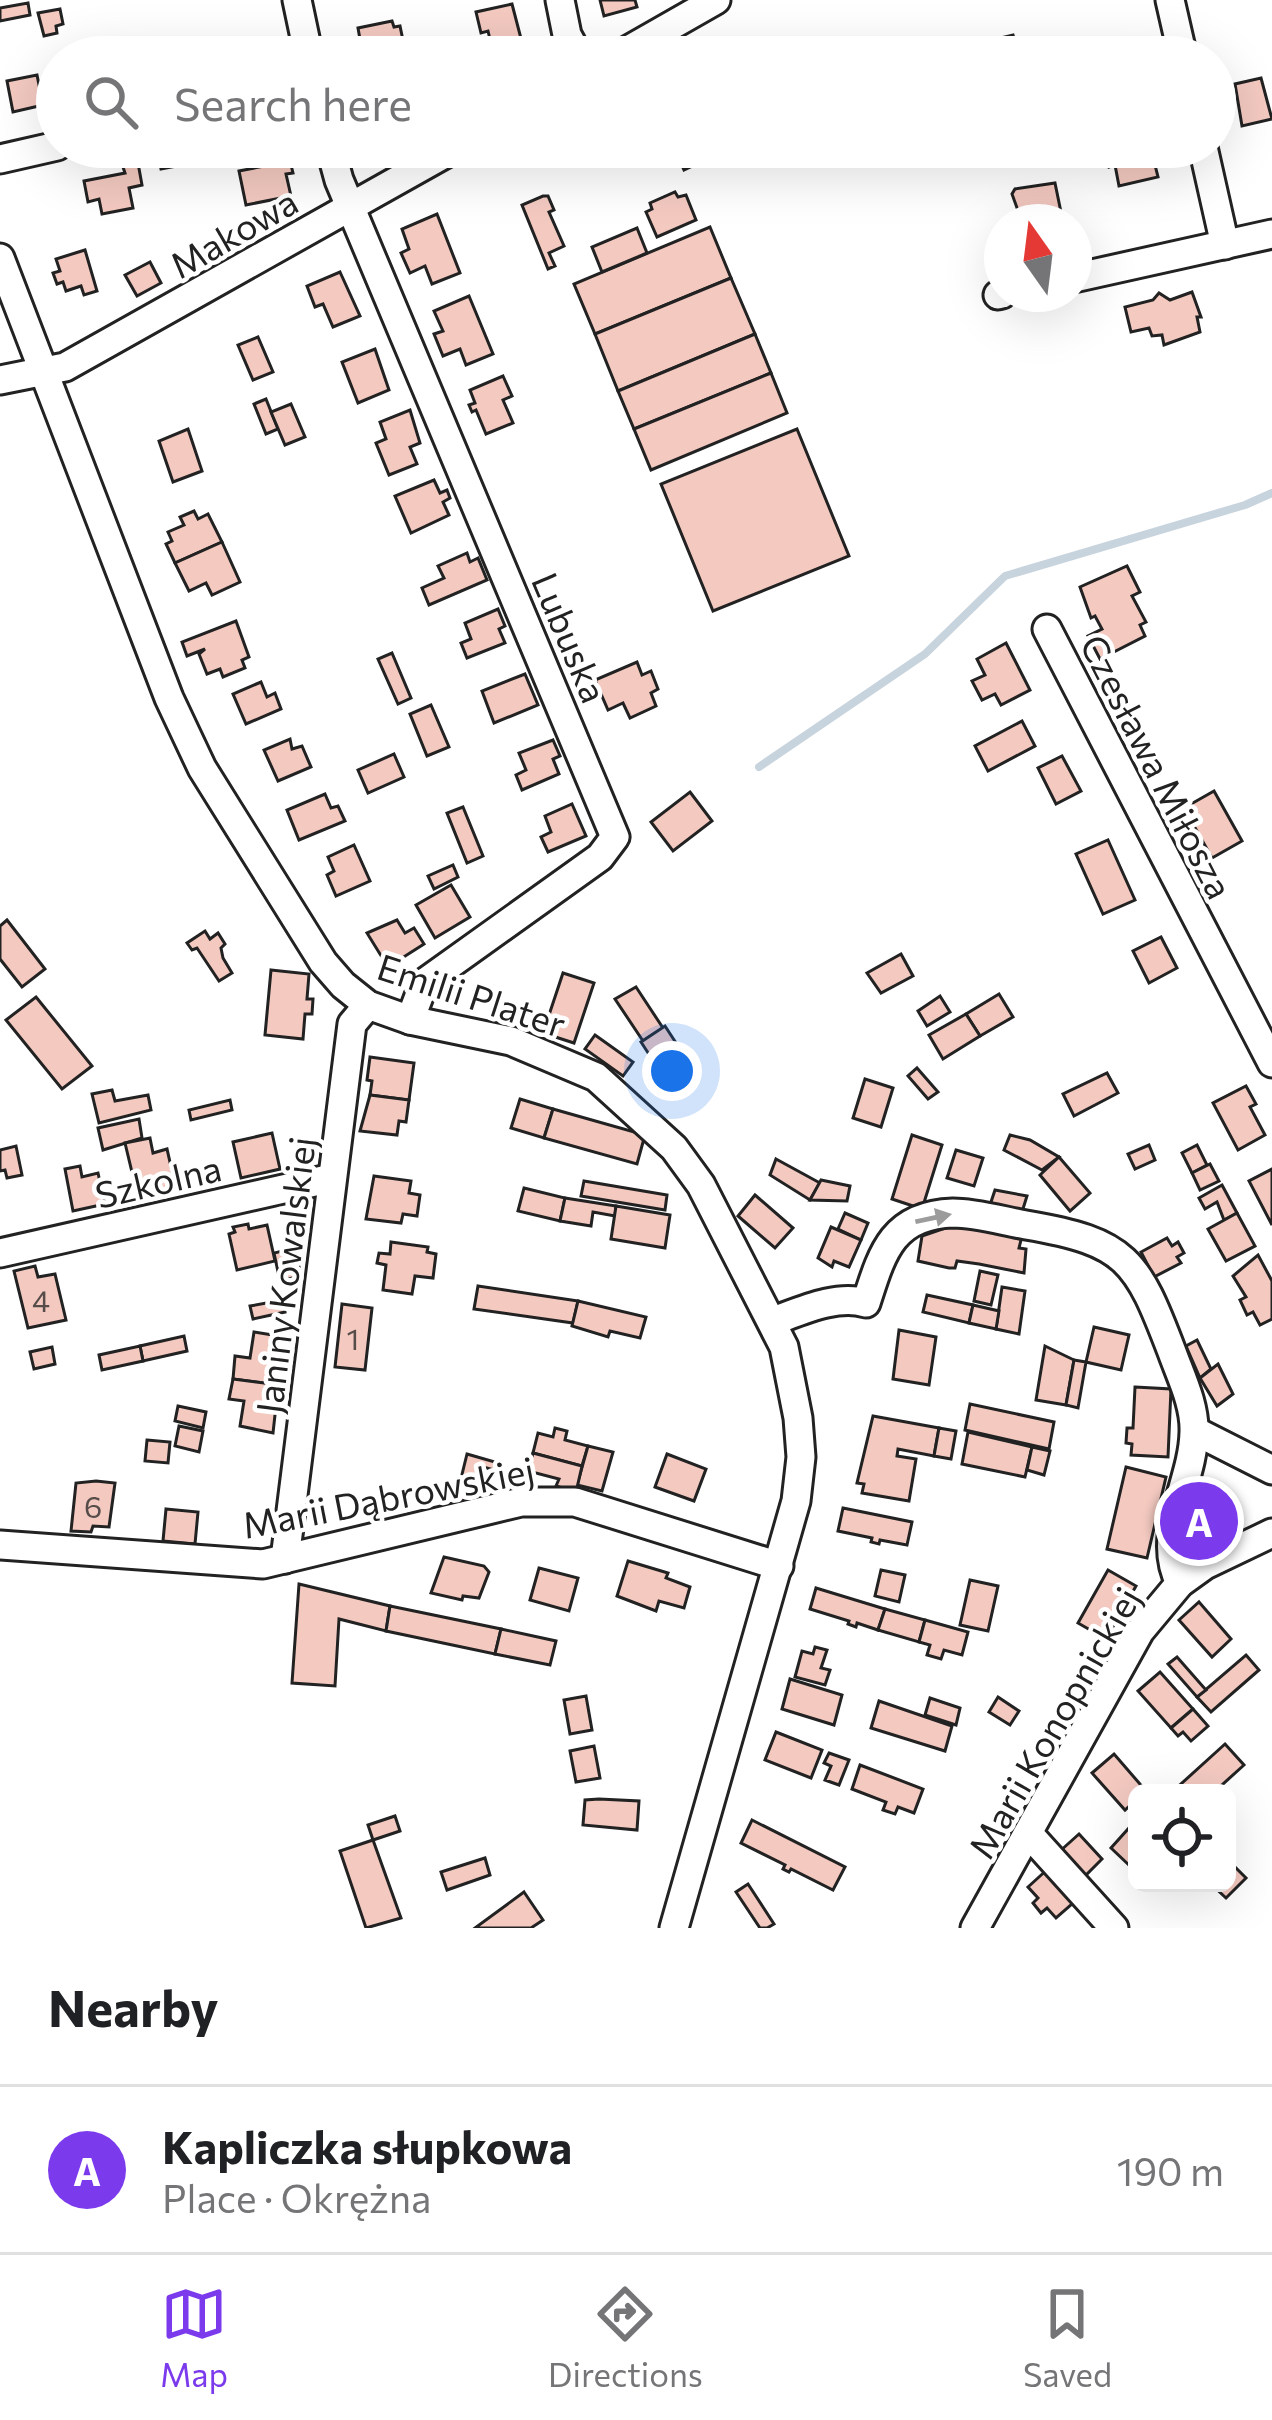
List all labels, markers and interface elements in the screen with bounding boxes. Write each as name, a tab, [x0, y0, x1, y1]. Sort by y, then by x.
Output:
search box	[36, 36, 1236, 168]
icon: search	[78, 69, 144, 135]
text: Search here	[174, 75, 412, 130]
street label: Makowa	[161, 178, 305, 286]
north arrow	[984, 204, 1092, 312]
street label: Lubuska	[524, 565, 618, 709]
street label: Czesława Miłosza	[1073, 627, 1243, 905]
street label: Emilii Plater	[372, 943, 572, 1045]
your location	[642, 1041, 702, 1101]
street label: Janiny Kowalskiej	[245, 1134, 323, 1416]
street label: Szkolna	[91, 1144, 225, 1216]
one-way arrow	[914, 1208, 951, 1227]
house number: 4	[32, 1281, 50, 1318]
house number: 1	[347, 1319, 359, 1356]
street label: Marii Dąbrowskiej	[239, 1446, 537, 1546]
pin: A	[1160, 1476, 1238, 1566]
house number: 6	[84, 1487, 102, 1524]
street label: Marii Konopnickiej	[958, 1579, 1148, 1865]
map controls	[1128, 1784, 1236, 1892]
button: locate	[1128, 1784, 1236, 1892]
text: Nearby	[48, 1975, 218, 2038]
text: Kapliczka słupkowa	[162, 2118, 572, 2173]
text: A	[73, 2146, 101, 2194]
text: 190 m	[1117, 2146, 1224, 2194]
text: Place · Okrężna	[162, 2173, 431, 2221]
tab: Map	[160, 2281, 228, 2394]
tab: Directions	[548, 2281, 703, 2394]
tab: Saved	[1023, 2281, 1112, 2394]

